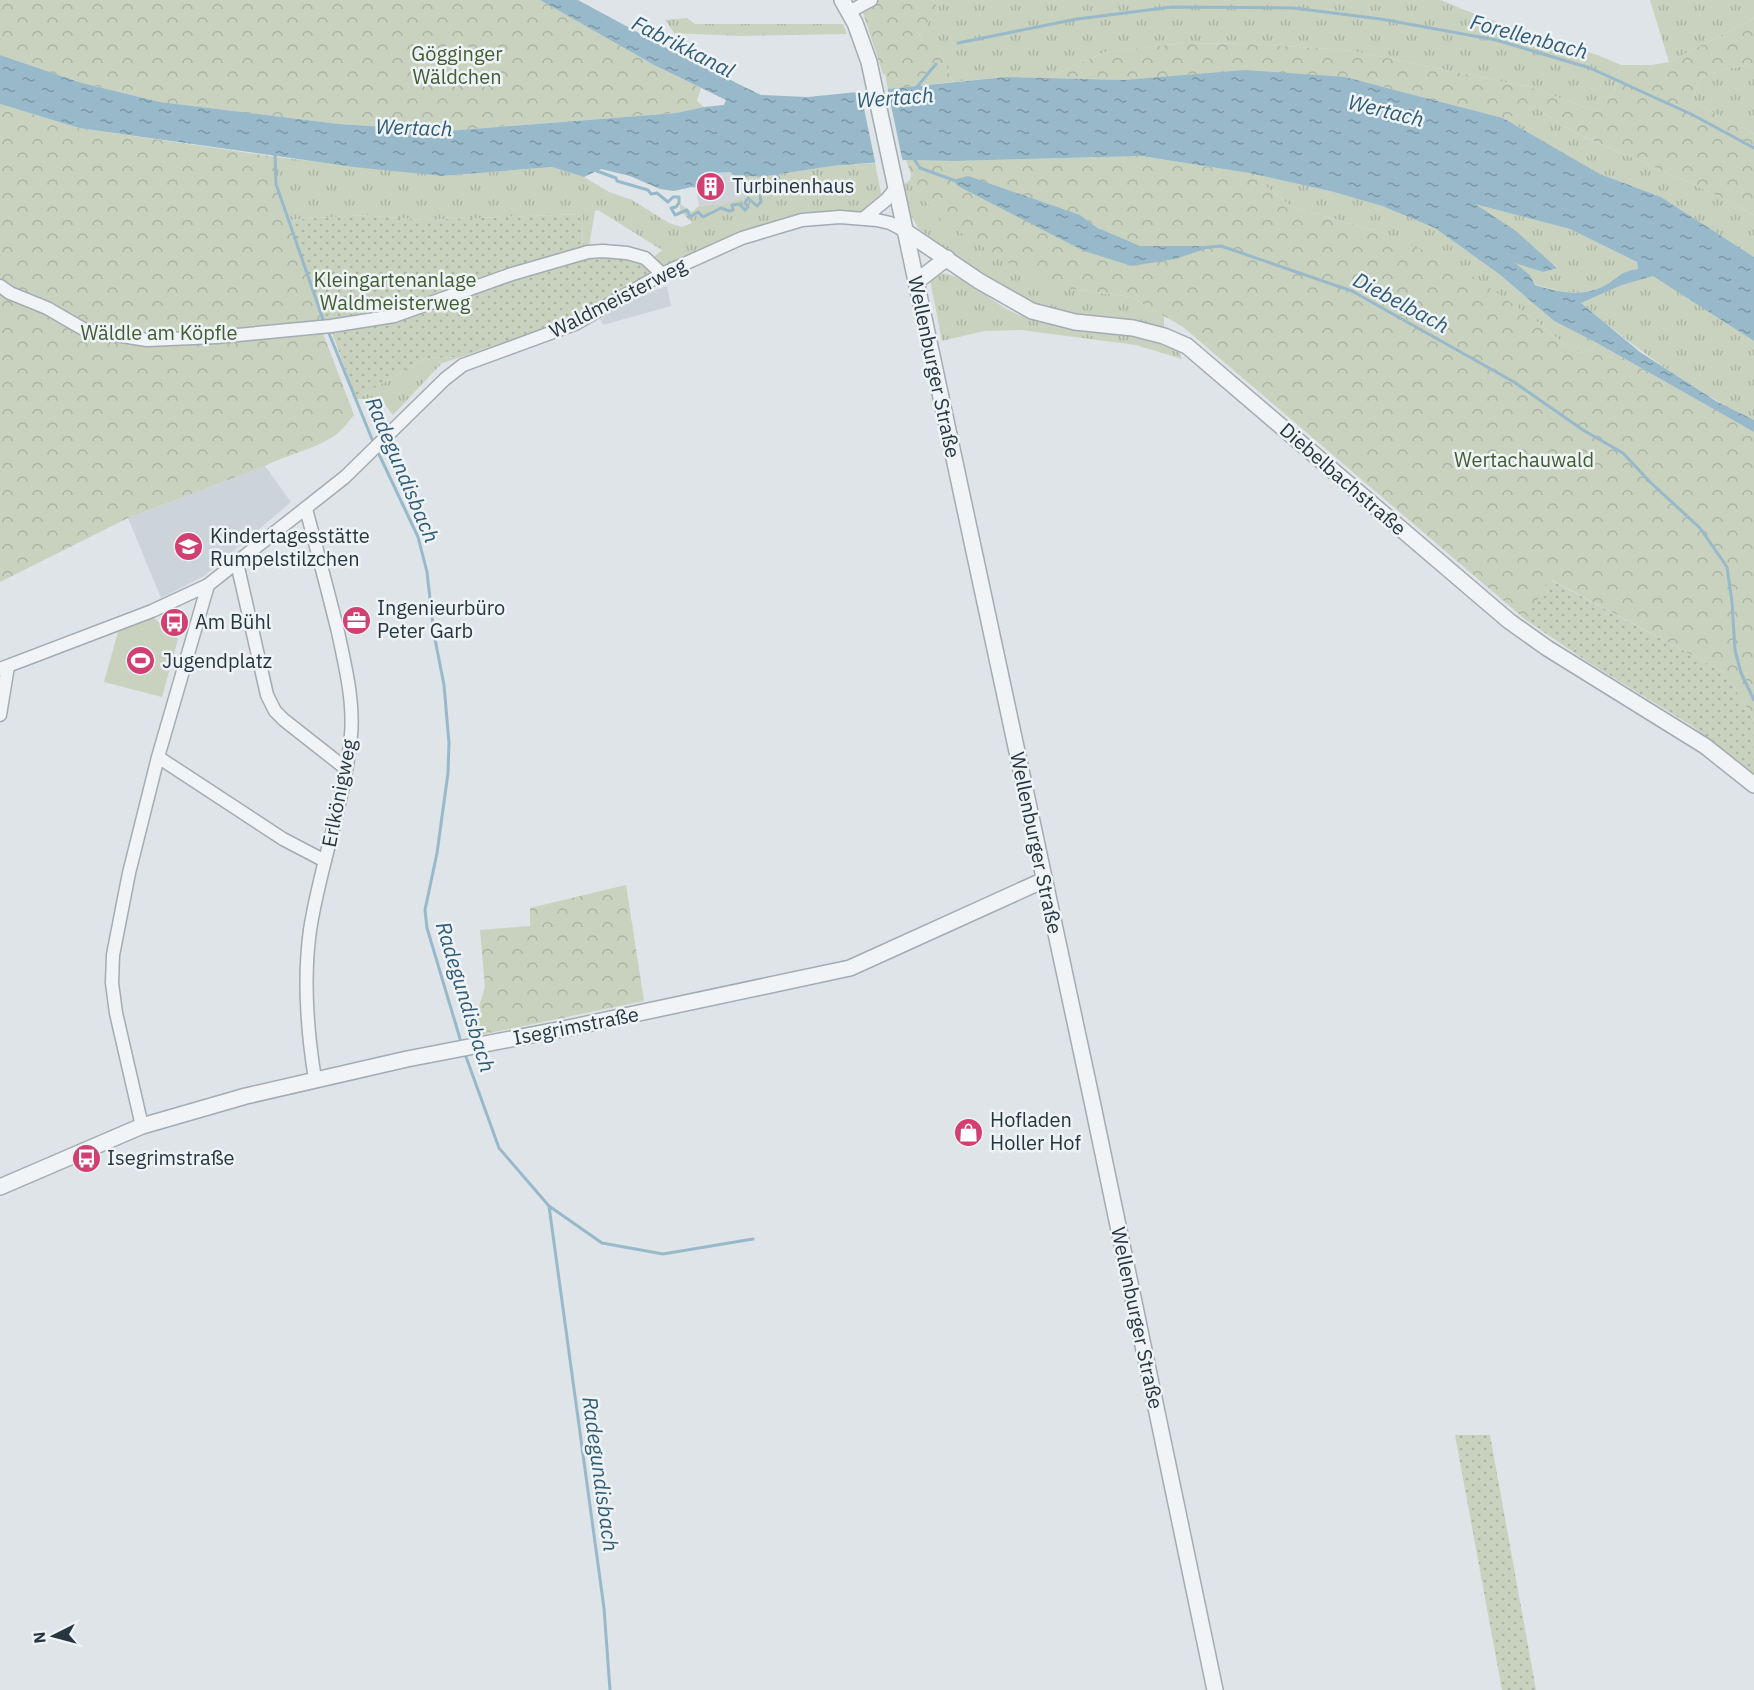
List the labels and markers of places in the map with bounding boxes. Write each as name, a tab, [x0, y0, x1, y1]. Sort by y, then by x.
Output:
building icon: Turbinenhaus	[695, 170, 727, 202]
place label: Turbinenhaus	[732, 172, 855, 199]
place label: Kindertagesstätte Rumpelstilzchen	[210, 522, 370, 572]
school or university icon: Kindertagesstätte Rumpelstilzchen	[173, 531, 205, 563]
place label: Ingenieurbüro Peter Garb	[377, 594, 505, 644]
office icon: Ingenieurbüro Peter Garb	[340, 604, 372, 636]
bus stop icon: Am Bühl	[158, 606, 190, 638]
place label: Am Bühl	[195, 608, 271, 635]
sports icon: Jugendplatz	[125, 645, 157, 677]
place label: Jugendplatz	[162, 647, 272, 674]
place label: Hofladen Holler Hof	[990, 1106, 1081, 1156]
shop icon: Hofladen Holler Hof	[953, 1116, 985, 1148]
bus stop icon: Isegrimstraße	[70, 1142, 102, 1174]
place label: Isegrimstraße	[107, 1144, 234, 1171]

